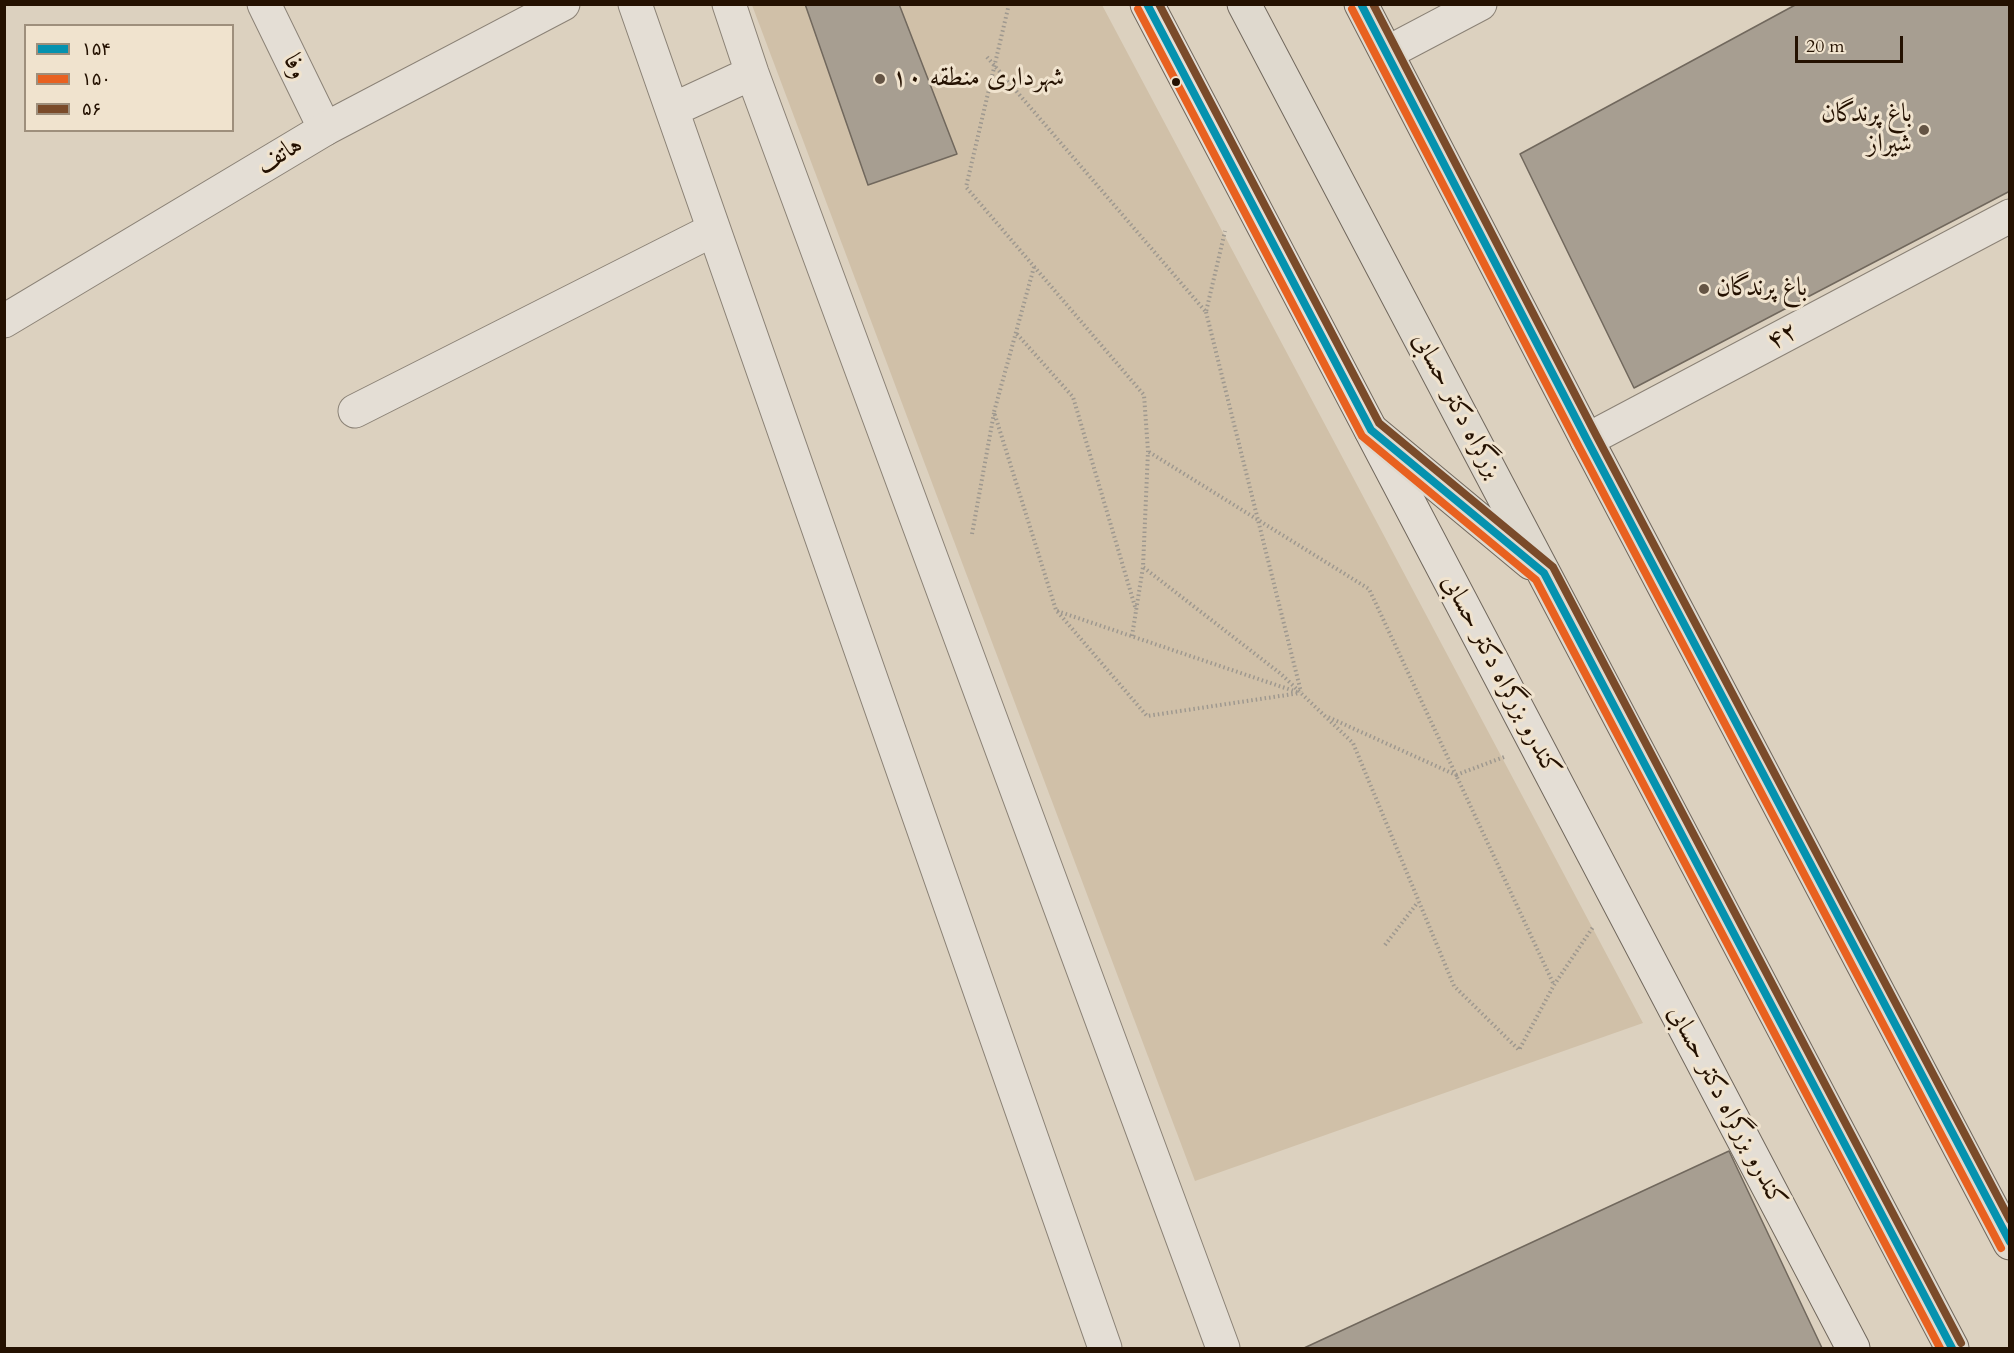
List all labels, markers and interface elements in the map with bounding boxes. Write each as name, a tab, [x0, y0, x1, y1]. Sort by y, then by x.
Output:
legend	[24, 24, 234, 132]
scale bar	[1798, 24, 1906, 62]
text: 20 m	[1806, 34, 1845, 59]
text: ۱۵۴	[82, 37, 111, 62]
street label: وفا	[275, 49, 313, 85]
place label: شهرداری منطقه ۱۰	[892, 63, 1064, 95]
text: ۱۵۰	[82, 67, 111, 92]
marker: شهرداری منطقه ۱۰	[873, 72, 887, 86]
unlabelled marker	[1170, 76, 1182, 88]
text: ۵۶	[82, 97, 101, 122]
place label: باغ پرندگان شیراز	[1821, 99, 1912, 160]
marker: باغ پرندگان شیراز	[1917, 123, 1931, 137]
street label: هاتف	[251, 130, 309, 182]
place label: باغ پرندگان	[1716, 273, 1807, 305]
marker: باغ پرندگان	[1697, 282, 1711, 296]
street label: ۴۲	[1762, 316, 1804, 358]
street label: بزرگراه دکتر حسابی	[1404, 328, 1508, 484]
street label: کندرو بزرگراه دکتر حسابی	[1434, 570, 1566, 782]
street label: کندرو بزرگراه دکتر حسابی	[1660, 1001, 1792, 1213]

